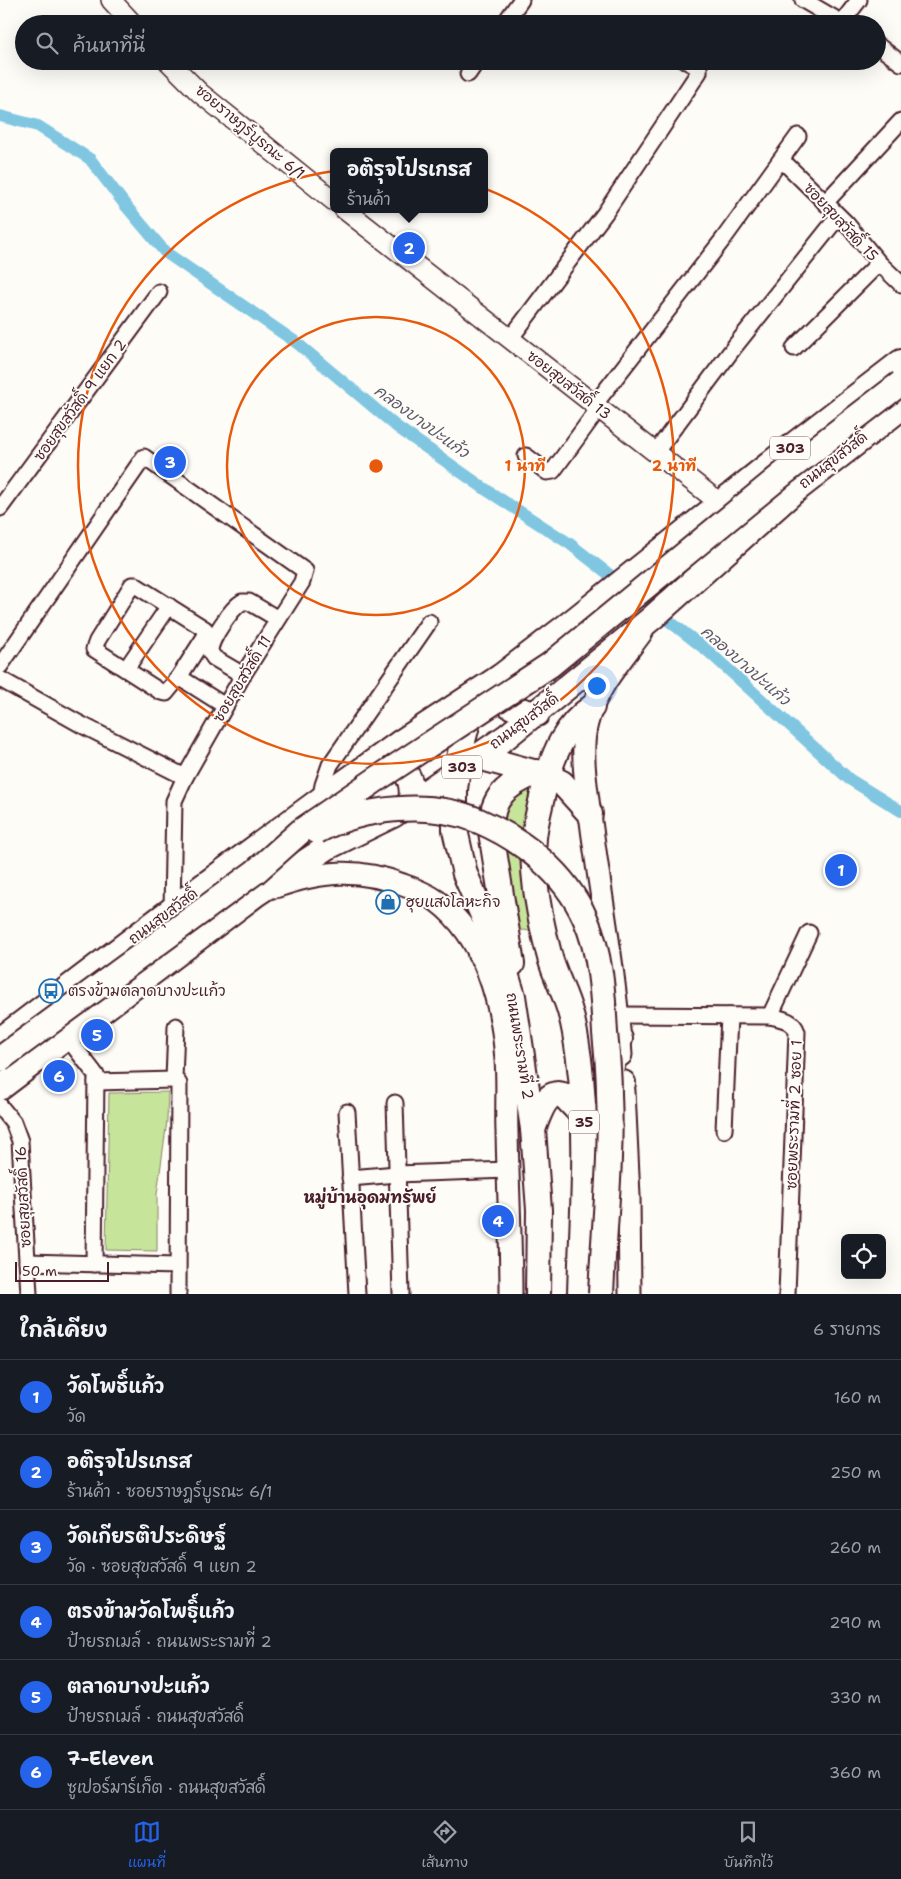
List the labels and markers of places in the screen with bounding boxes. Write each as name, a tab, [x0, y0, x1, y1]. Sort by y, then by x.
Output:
pin: 2	[393, 229, 425, 267]
pin: 3	[154, 443, 186, 481]
centre of rings	[367, 457, 385, 475]
pin: 1	[825, 851, 857, 889]
shop icon: ฮุยแสงโลหะกิจ	[375, 889, 401, 915]
place label: ฮุยแสงโลหะกิจ	[406, 892, 500, 913]
bus stop icon: ตรงข้ามตลาดบางปะแก้ว	[38, 978, 64, 1004]
place label: ตรงข้ามตลาดบางปะแก้ว	[68, 981, 225, 1001]
pin: 5	[81, 1016, 113, 1054]
pin: 6	[43, 1057, 75, 1095]
pin: 4	[482, 1202, 514, 1240]

